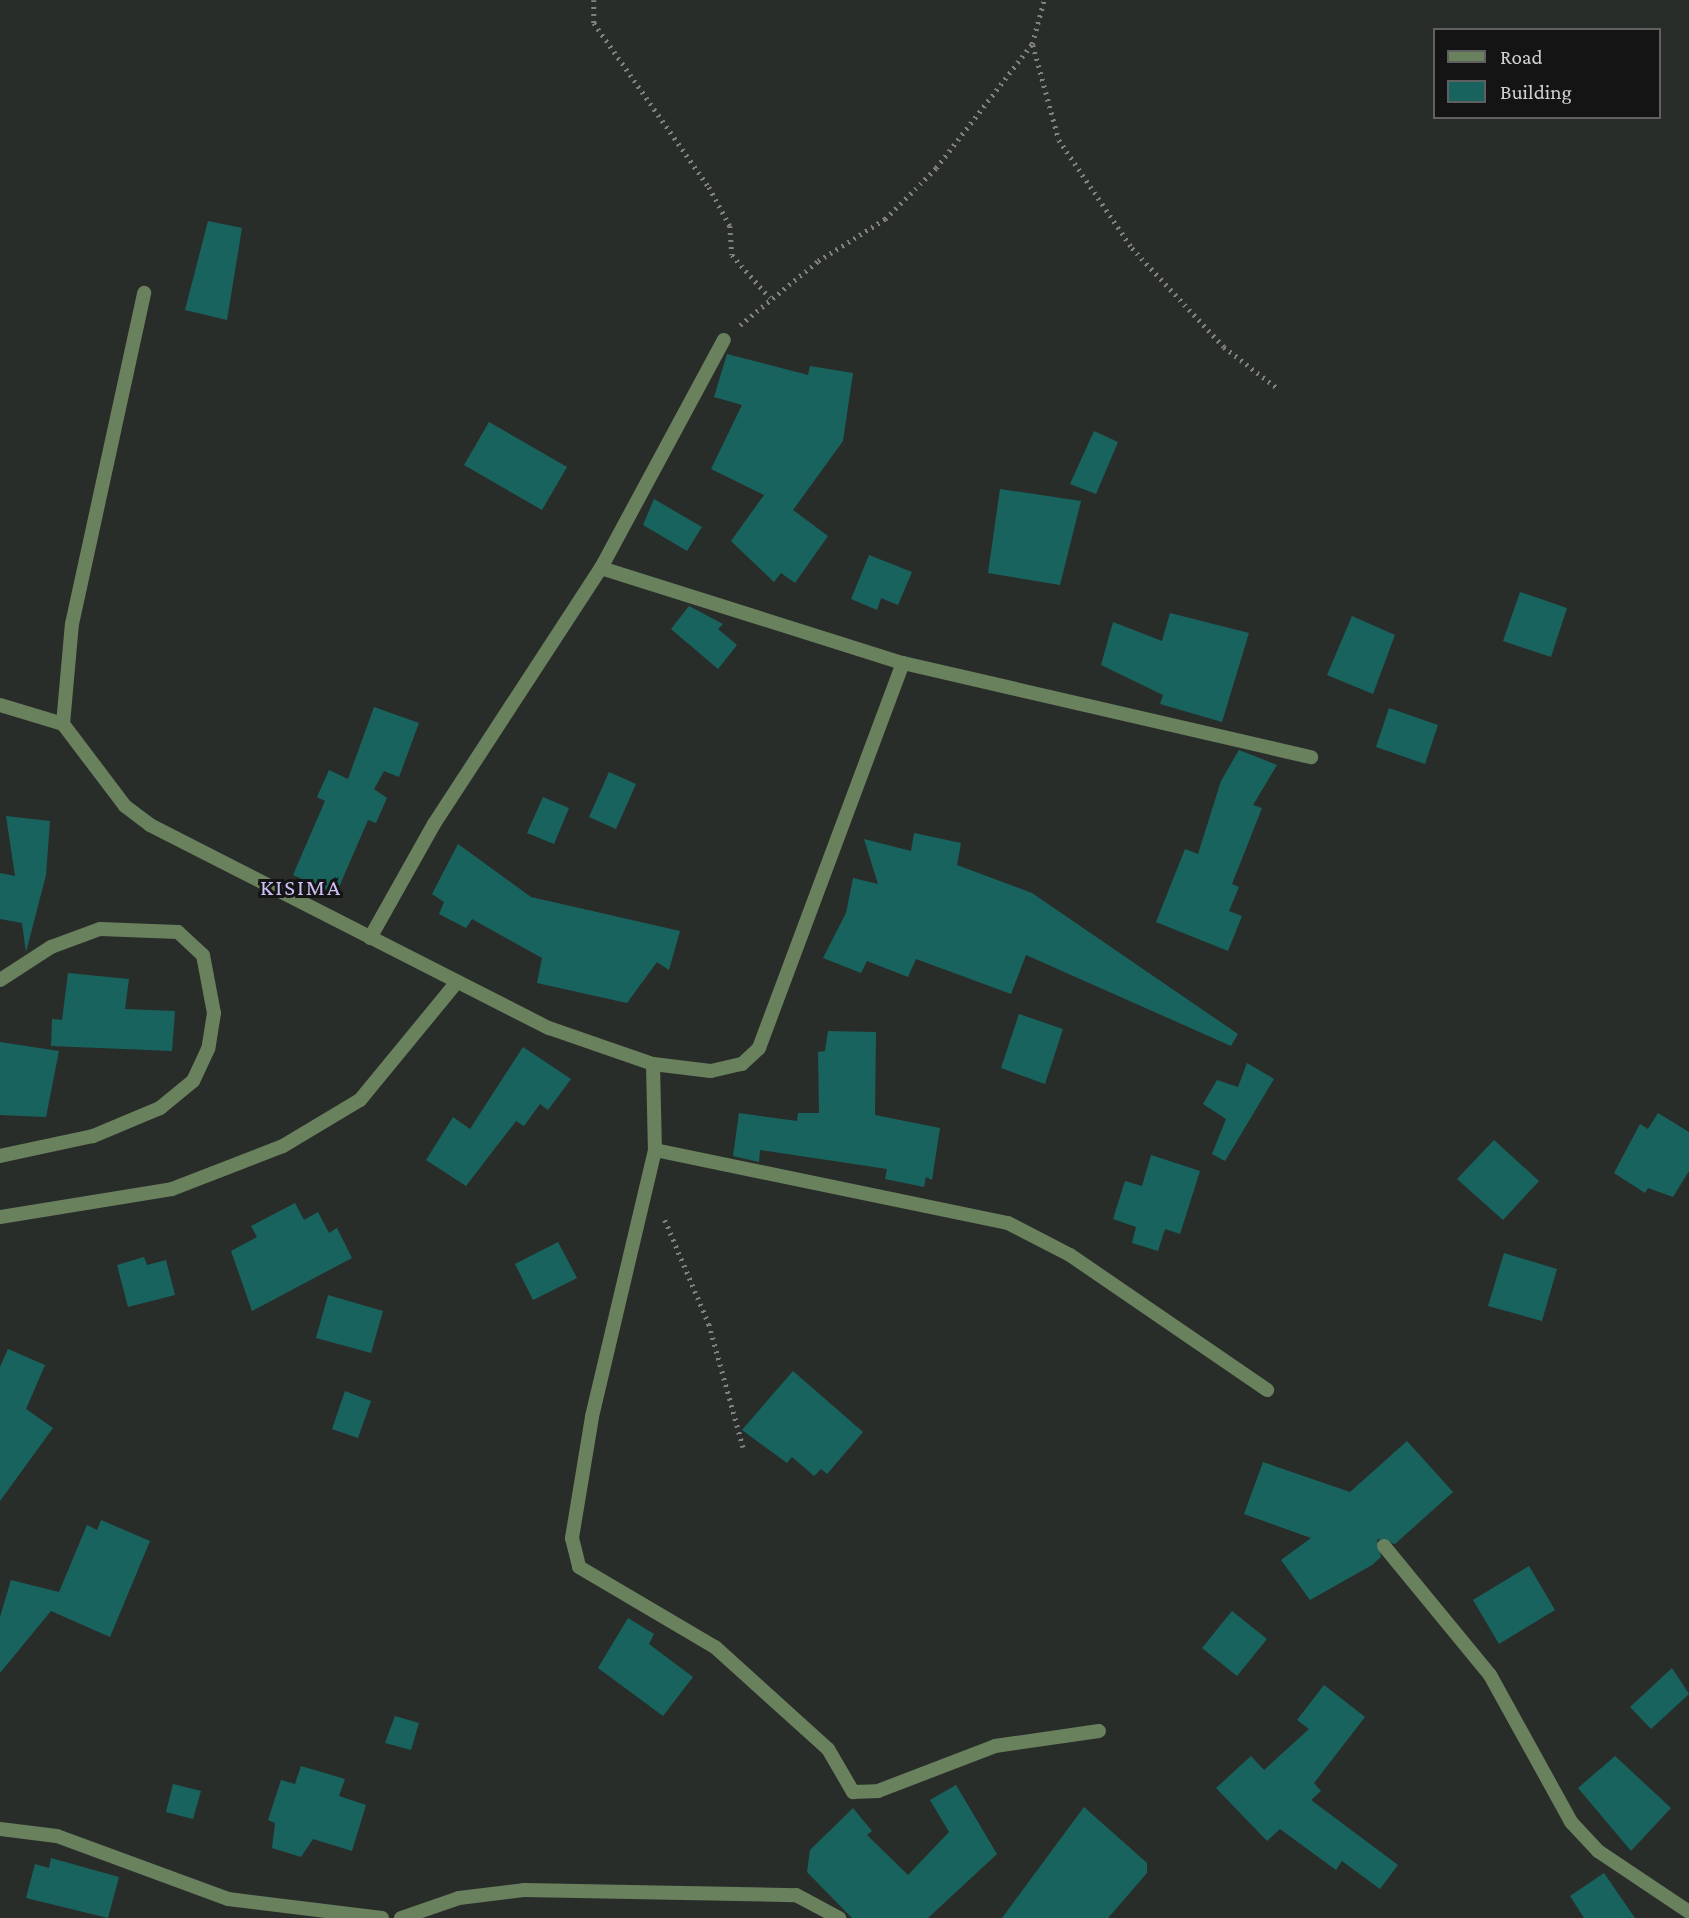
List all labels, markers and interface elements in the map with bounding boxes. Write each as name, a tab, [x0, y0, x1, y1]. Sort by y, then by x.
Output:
legend	[1434, 28, 1661, 119]
text: Road	[1500, 45, 1543, 69]
text: Building	[1500, 80, 1572, 104]
district label: KISIMA	[261, 873, 341, 901]

